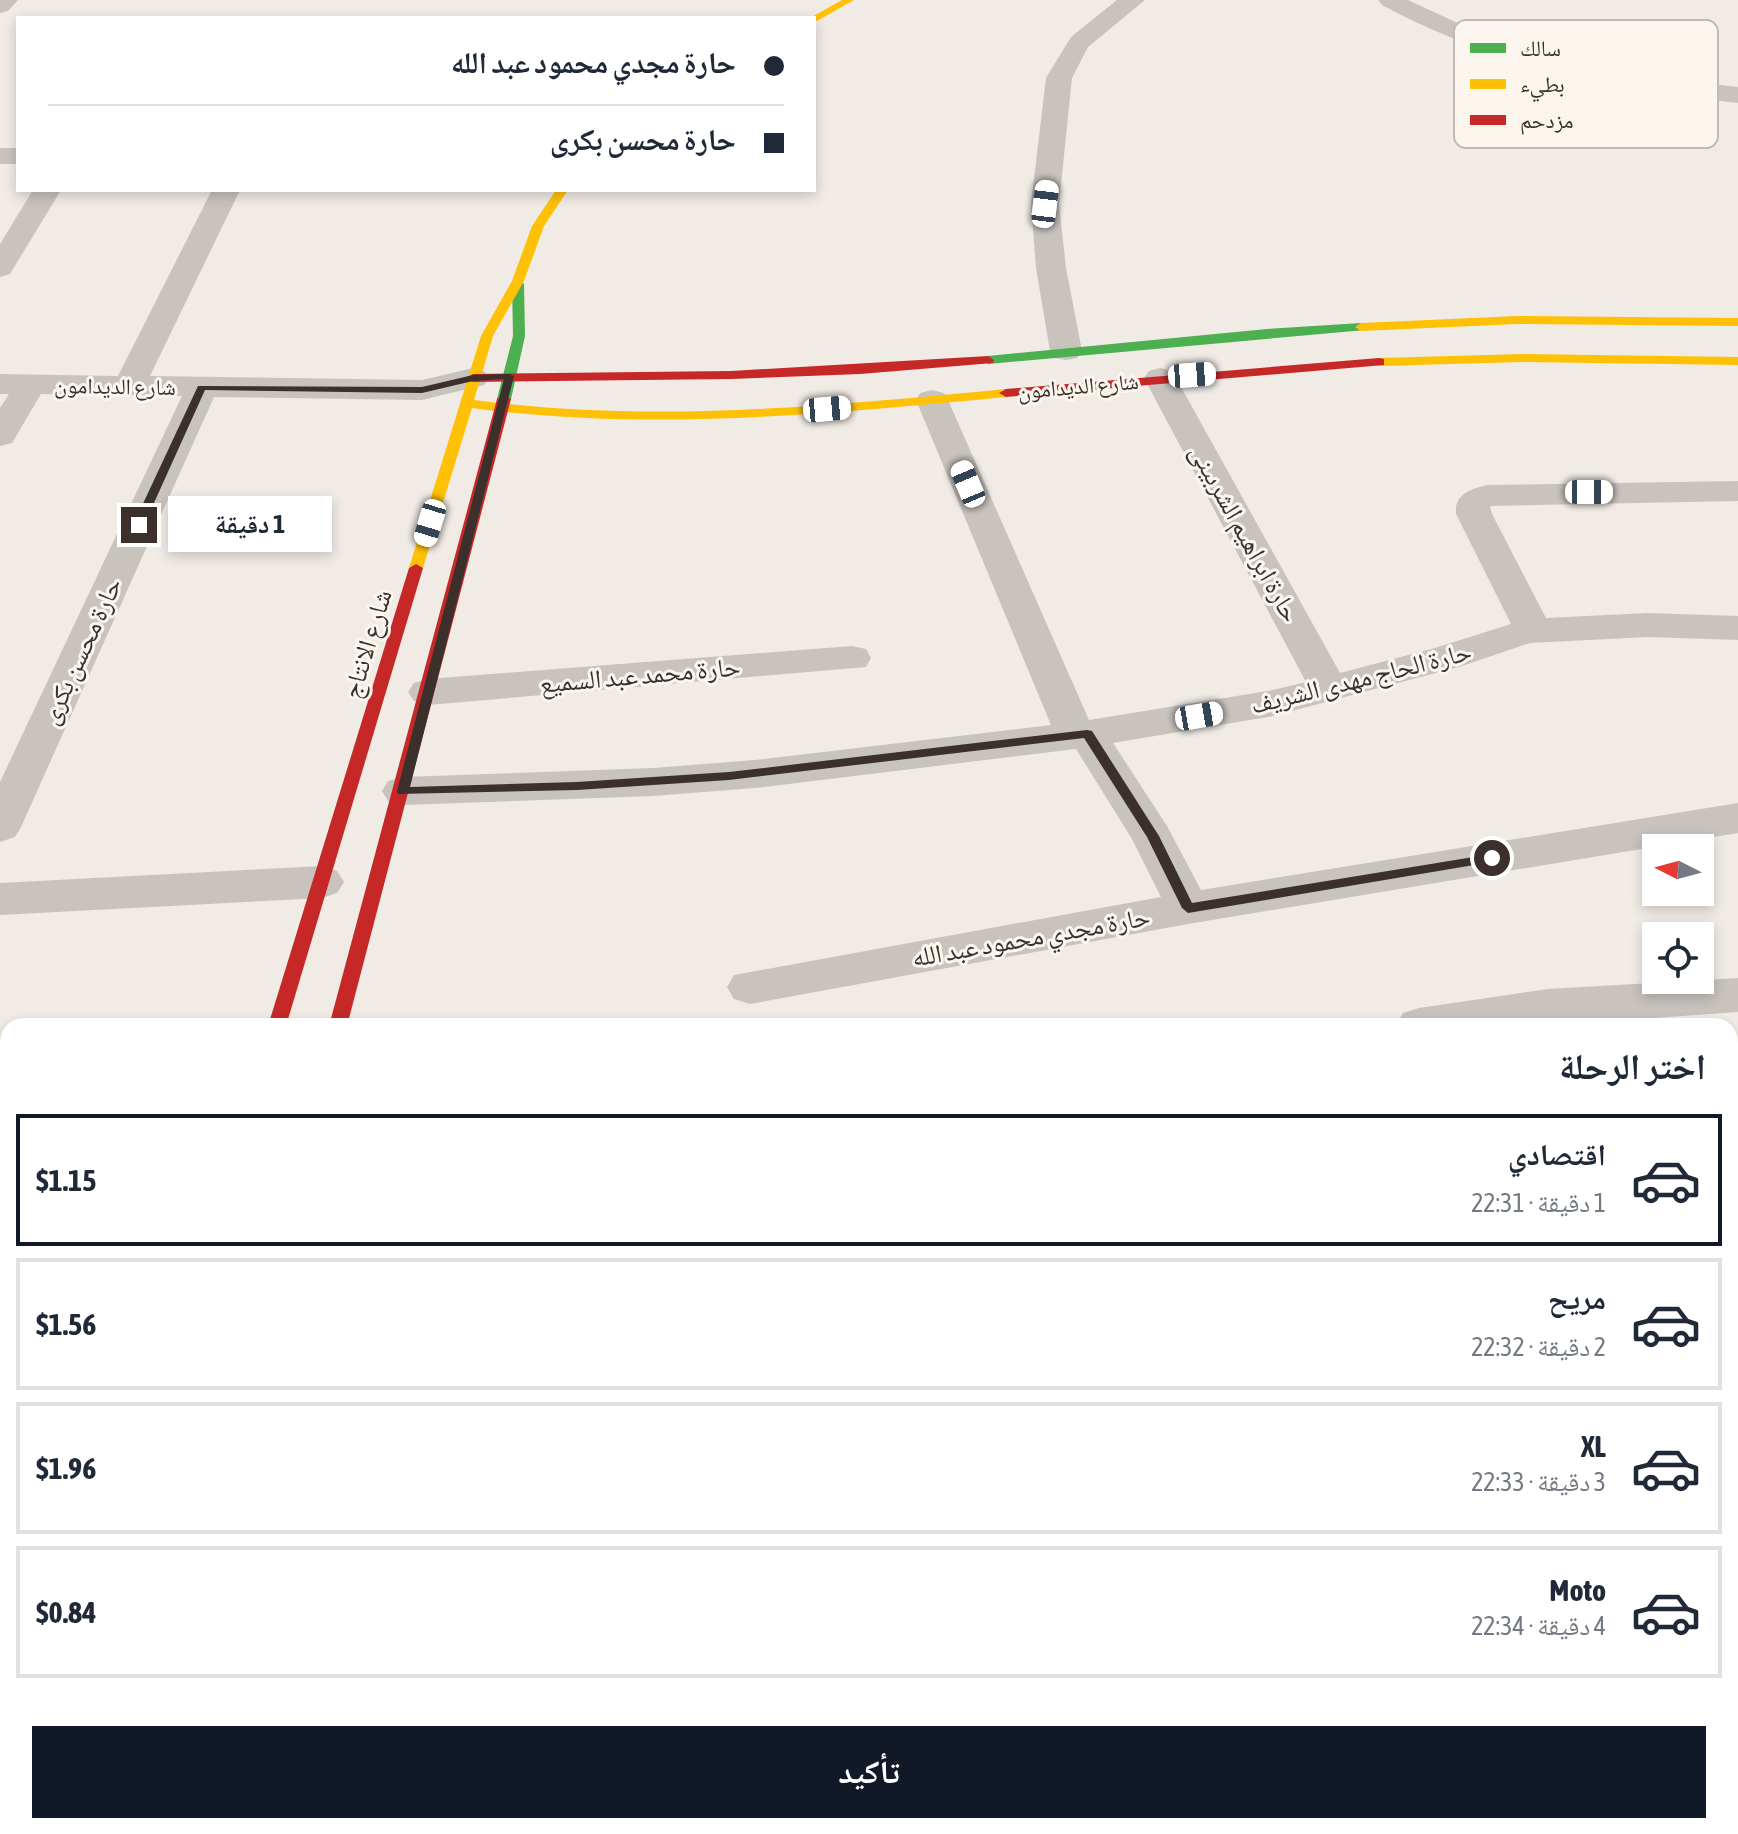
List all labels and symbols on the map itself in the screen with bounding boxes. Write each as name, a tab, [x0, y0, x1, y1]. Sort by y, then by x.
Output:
legend	[1454, 20, 1718, 148]
text: سالك	[1520, 35, 1561, 61]
text: بطيء	[1520, 71, 1565, 102]
text: مزدحم	[1520, 107, 1574, 135]
car	[1030, 179, 1060, 229]
car	[1167, 361, 1217, 389]
street label: شارع الديدامون	[1016, 368, 1140, 405]
street label: شارع الديدامون	[54, 372, 176, 401]
car	[802, 395, 852, 423]
street label: حارة ابراهيم الشربينى	[1182, 439, 1306, 628]
car	[948, 457, 988, 511]
car	[1565, 480, 1613, 504]
callout: 1 دقيقة	[167, 497, 331, 553]
car	[412, 497, 448, 549]
route end	[121, 507, 157, 543]
street label: حارة محسن بكرى	[34, 573, 129, 729]
street label: شارع الانتاج	[336, 586, 399, 702]
street label: حارة الحاج مهدى الشريف	[1248, 636, 1475, 721]
street label: حارة محمد عبد السميع	[538, 651, 742, 701]
car	[1173, 700, 1225, 732]
north arrow	[1642, 834, 1714, 906]
route start	[1474, 840, 1510, 876]
street label: حارة مجدي محمود عبد الله	[910, 901, 1153, 978]

